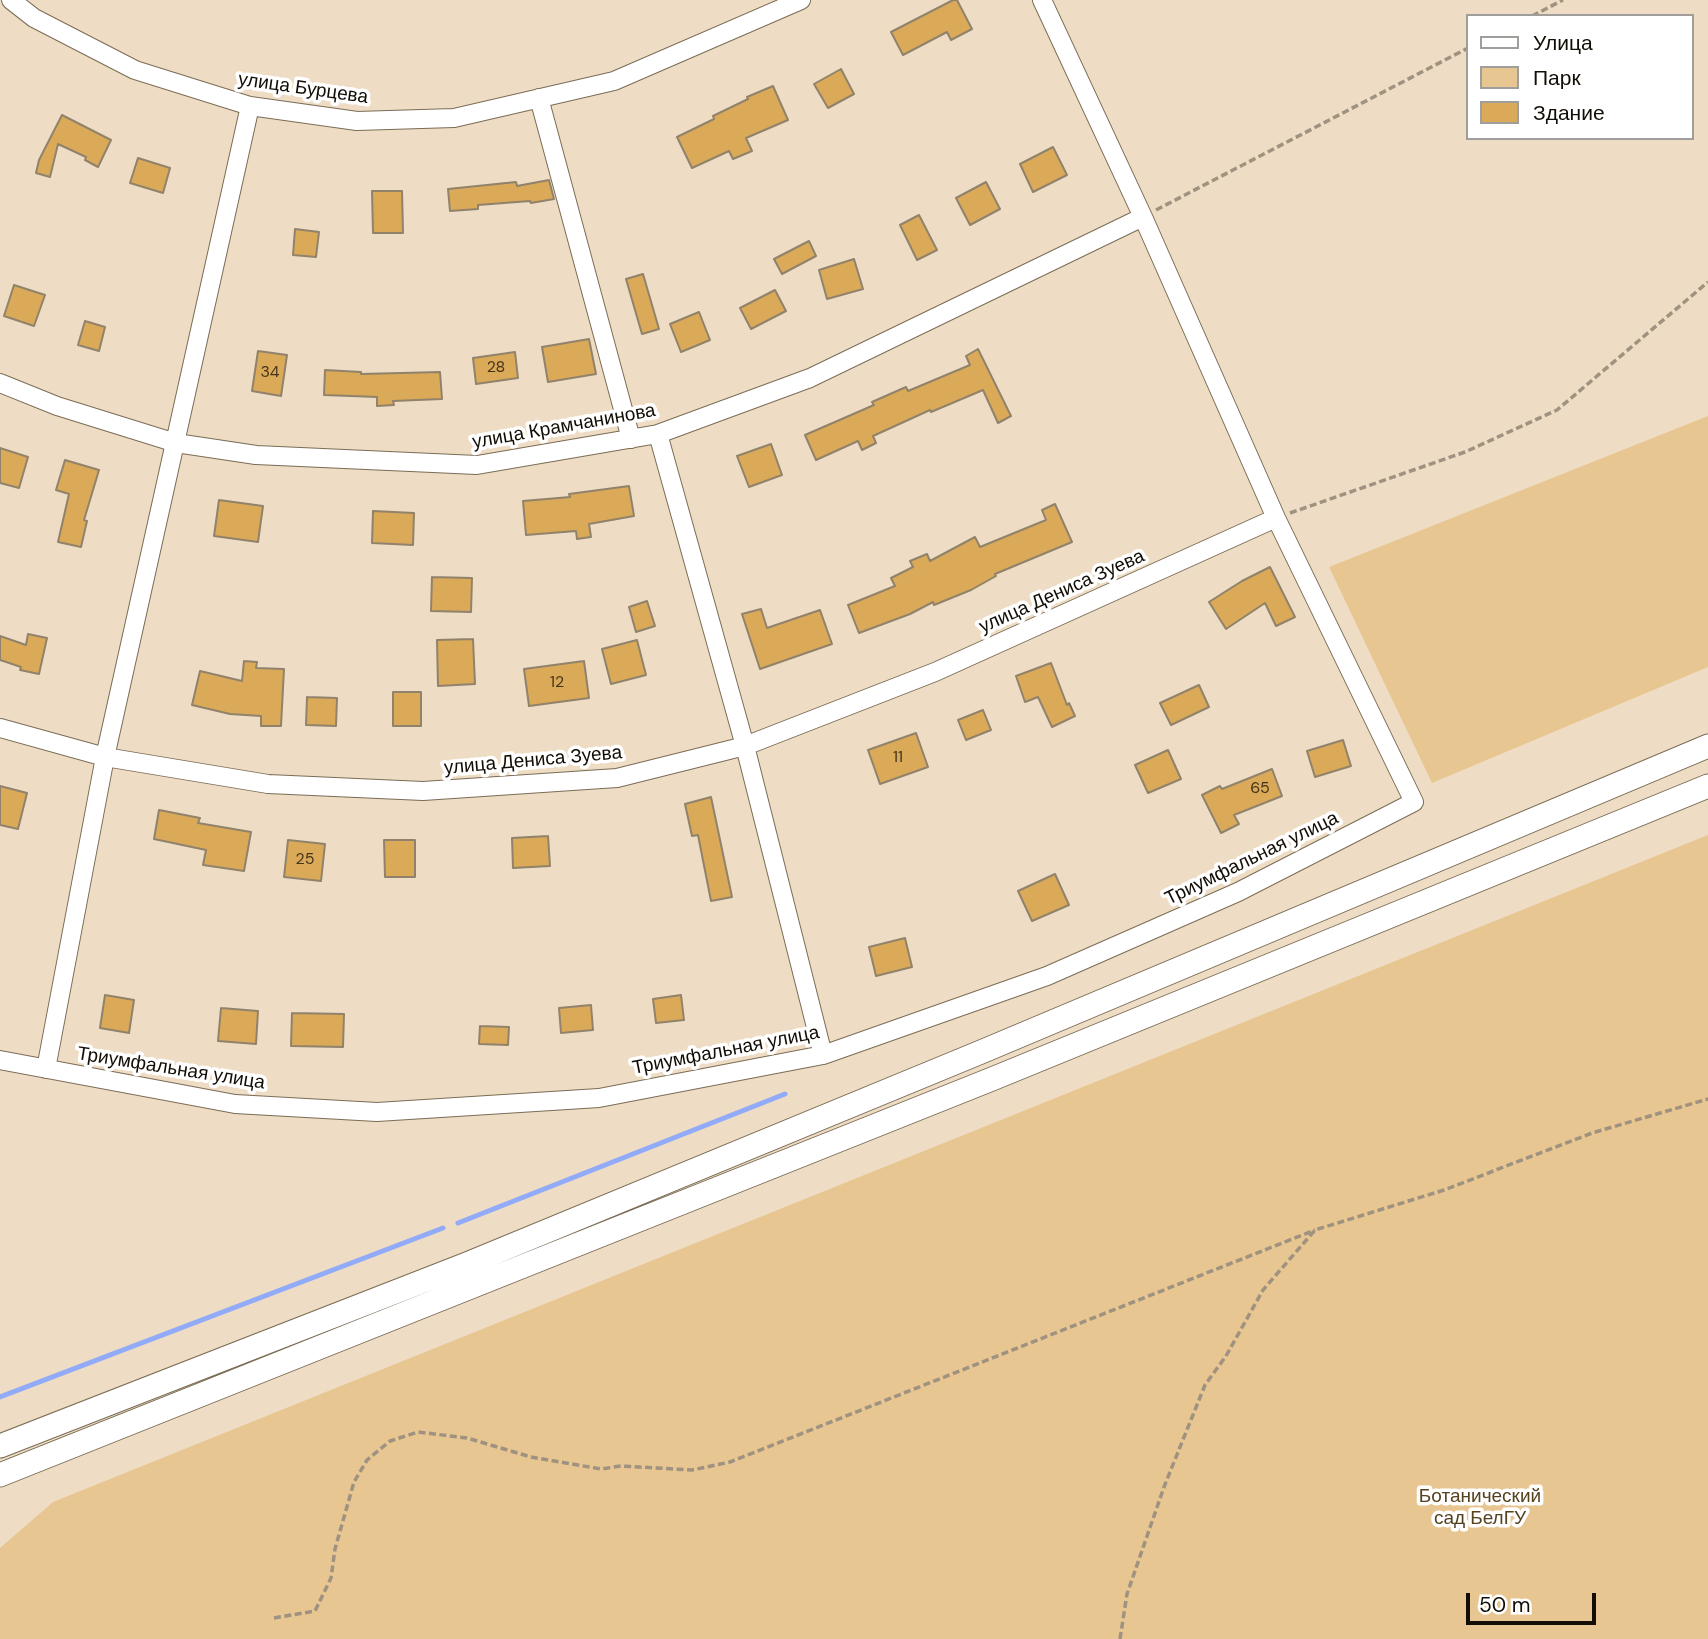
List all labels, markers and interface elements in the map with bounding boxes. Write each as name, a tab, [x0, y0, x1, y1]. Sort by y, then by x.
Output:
legend	[1466, 14, 1694, 140]
text: Улица	[1533, 29, 1593, 57]
text: Парк	[1533, 64, 1581, 92]
street label: улица Бурцева	[237, 69, 369, 109]
text: Здание	[1533, 99, 1605, 127]
house number: 28	[487, 358, 505, 378]
house number: 34	[260, 363, 280, 383]
street label: улица Крамчанинова	[471, 400, 657, 454]
street label: улица Дениса Зуева	[976, 545, 1148, 639]
house number: 12	[550, 673, 564, 693]
street label: улица Дениса Зуева	[443, 742, 623, 780]
house number: 11	[893, 748, 903, 768]
house number: 65	[1250, 779, 1270, 799]
street label: Триумфальная улица	[1162, 807, 1342, 911]
house number: 25	[296, 850, 314, 870]
street label: Триумфальная улица	[631, 1022, 821, 1080]
street label: Триумфальная улица	[75, 1043, 267, 1095]
park label: Ботанический сад БелГУ	[1419, 1486, 1541, 1530]
scale bar	[1470, 1580, 1600, 1624]
text: 50 m	[1479, 1591, 1530, 1619]

